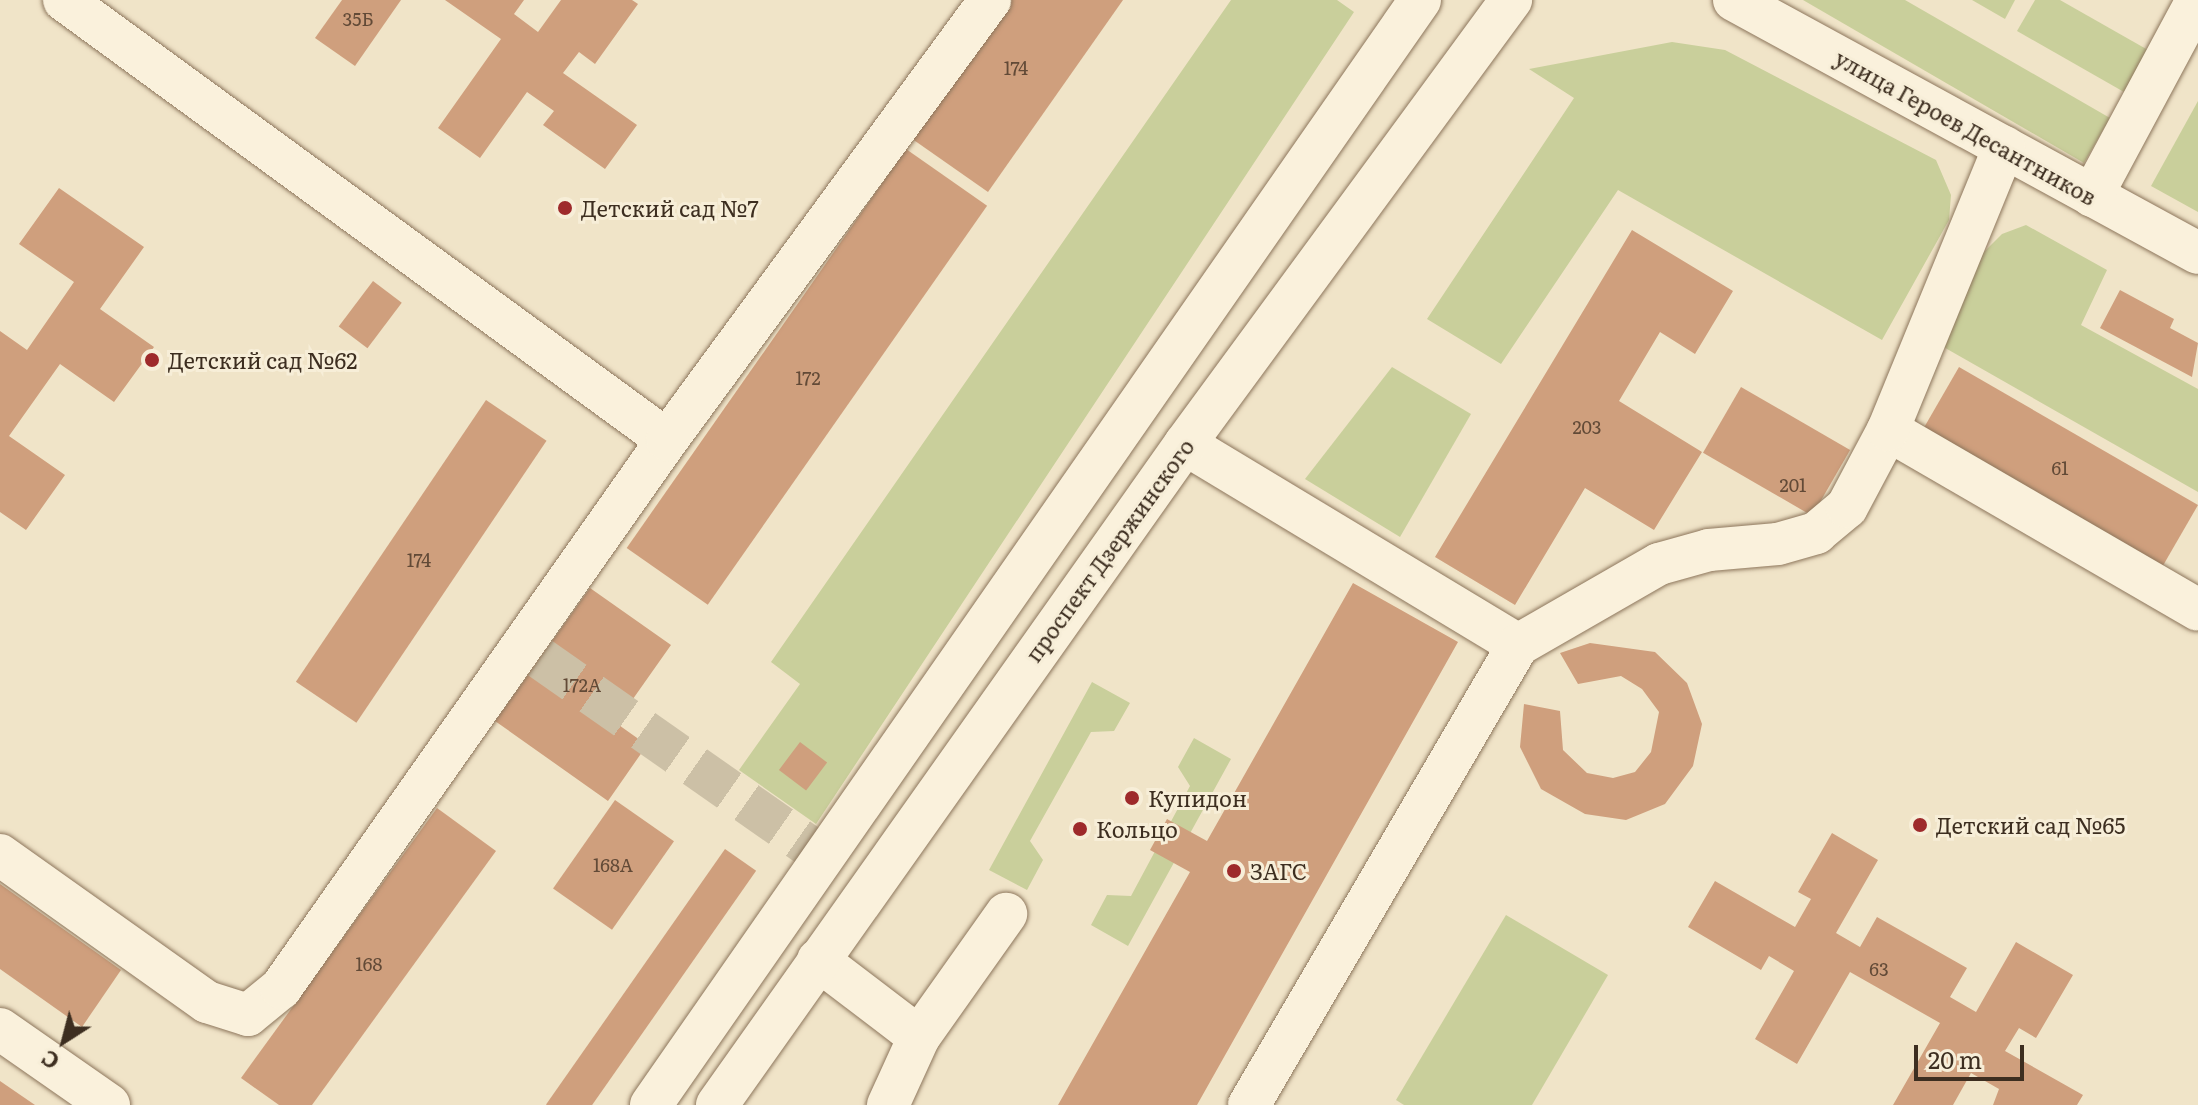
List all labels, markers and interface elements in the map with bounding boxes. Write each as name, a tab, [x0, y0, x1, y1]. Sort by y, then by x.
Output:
house number: 35Б	[343, 8, 373, 30]
street label: улица Героев Десантников	[1831, 44, 2101, 210]
house number: 174	[1004, 57, 1028, 79]
place label: Детский сад №7	[581, 195, 759, 221]
marker: Детский сад №7	[556, 199, 574, 217]
place label: Детский сад №62	[168, 347, 357, 373]
marker: Детский сад №62	[143, 351, 161, 369]
house number: 172	[795, 367, 821, 389]
house number: 203	[1572, 416, 1602, 438]
street label: проспект Дзержинского	[1019, 433, 1199, 667]
house number: 61	[2052, 457, 2068, 479]
house number: 201	[1780, 474, 1806, 496]
house number: 174	[407, 549, 431, 571]
house number: 172А	[563, 674, 601, 696]
place label: Купидон	[1148, 785, 1247, 811]
marker: Купидон	[1123, 789, 1141, 807]
place label: Детский сад №65	[1936, 812, 2125, 838]
place label: Кольцо	[1096, 816, 1178, 842]
marker: Детский сад №65	[1911, 816, 1929, 834]
marker: Кольцо	[1071, 820, 1089, 838]
house number: 168А	[593, 854, 633, 876]
place label: ЗАГС	[1250, 858, 1307, 884]
marker: ЗАГС	[1225, 862, 1243, 880]
house number: 168	[356, 953, 382, 975]
house number: 63	[1869, 958, 1889, 980]
north arrow	[24, 1001, 104, 1081]
scale bar	[1918, 1029, 2028, 1079]
text: 20 m	[1928, 1041, 1982, 1076]
text: С	[34, 1043, 66, 1079]

